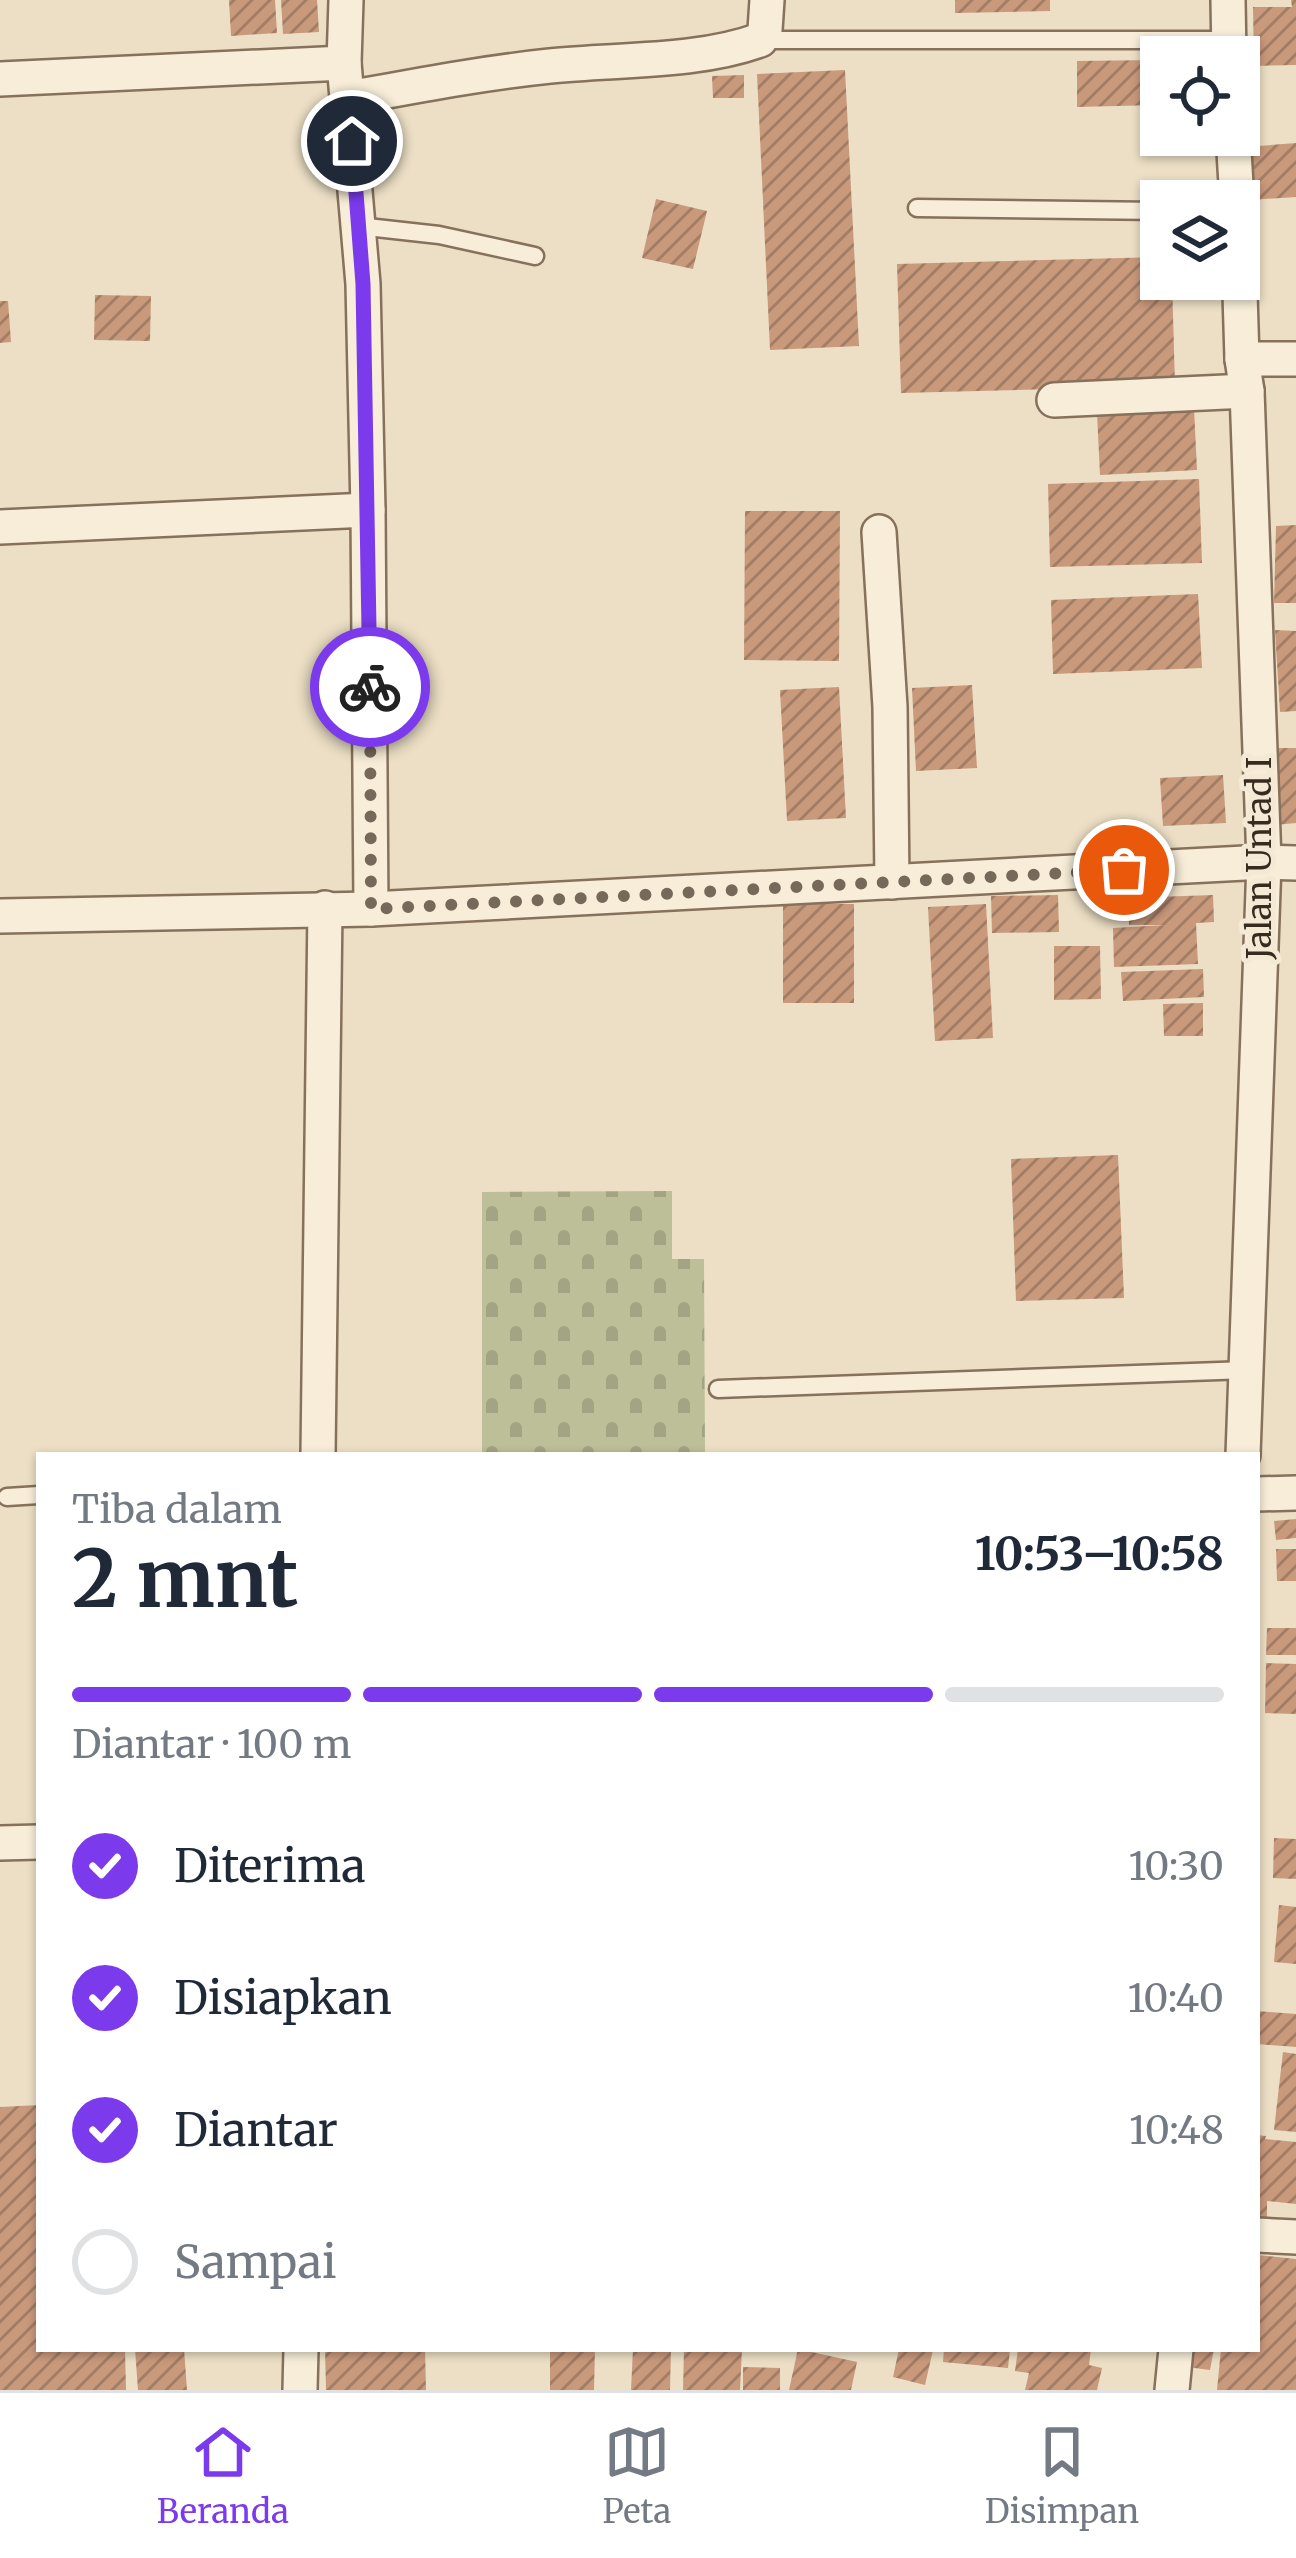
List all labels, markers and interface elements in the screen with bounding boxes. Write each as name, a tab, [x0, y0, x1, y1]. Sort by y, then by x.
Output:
map controls	[1140, 36, 1260, 300]
button: locate	[1140, 36, 1260, 156]
pin	[301, 90, 403, 192]
icon: home	[319, 108, 385, 174]
button: layers	[1140, 180, 1260, 300]
courier	[310, 627, 430, 747]
icon: bike	[337, 654, 403, 720]
street label: Jalan Untad I	[1239, 757, 1280, 960]
pin	[1073, 819, 1175, 921]
icon: bag	[1091, 837, 1157, 903]
text: Tiba dalam	[72, 1485, 282, 1534]
text: 10:53–10:58	[975, 1526, 1224, 1582]
text: 2 mnt	[72, 1530, 298, 1628]
text: Diantar · 100 m	[72, 1720, 351, 1769]
icon: check	[72, 1833, 138, 1899]
text: Diterima	[174, 1838, 366, 1894]
text: 10:30	[1128, 1842, 1224, 1891]
icon: check	[72, 1965, 138, 2031]
text: Disiapkan	[174, 1970, 392, 2026]
text: 10:40	[1127, 1974, 1224, 2023]
icon: check	[72, 2097, 138, 2163]
text: Diantar	[174, 2102, 338, 2158]
text: 10:48	[1129, 2106, 1224, 2155]
text: Sampai	[174, 2234, 337, 2290]
tab: Beranda	[157, 2419, 289, 2532]
tab: Peta	[602, 2419, 671, 2532]
tab: Disimpan	[985, 2419, 1139, 2532]

